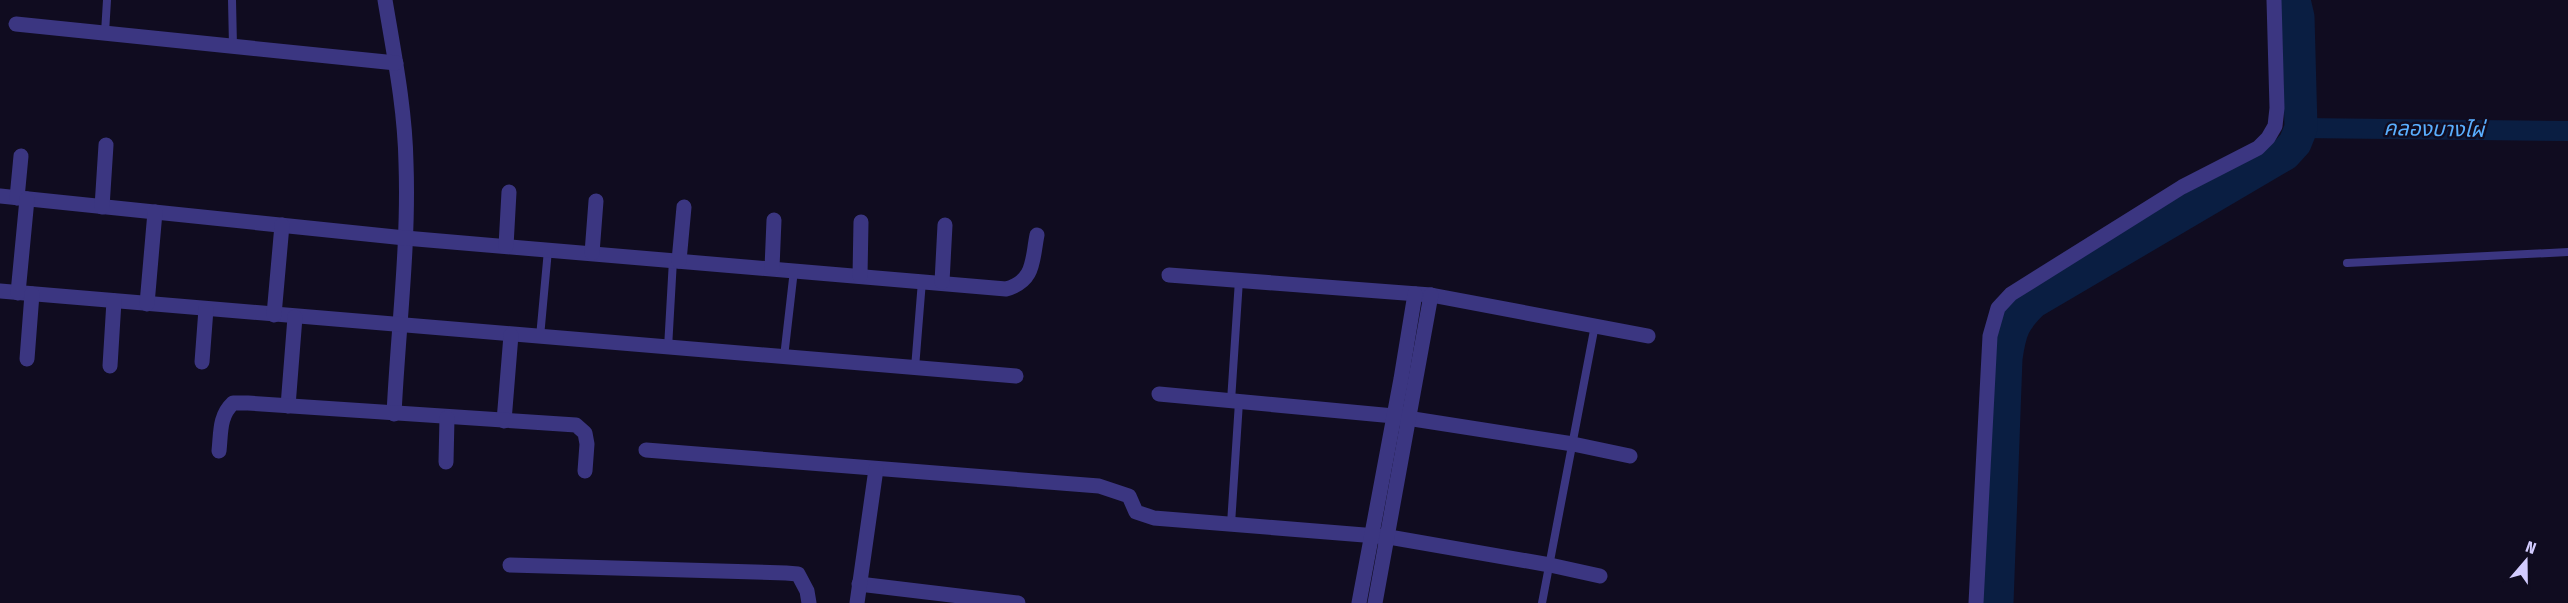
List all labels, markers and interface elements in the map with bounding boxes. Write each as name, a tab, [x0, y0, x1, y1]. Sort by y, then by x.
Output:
water label: คลองบางไผ่	[2383, 115, 2488, 143]
north arrow	[2496, 531, 2556, 591]
text: N	[2523, 537, 2539, 558]

